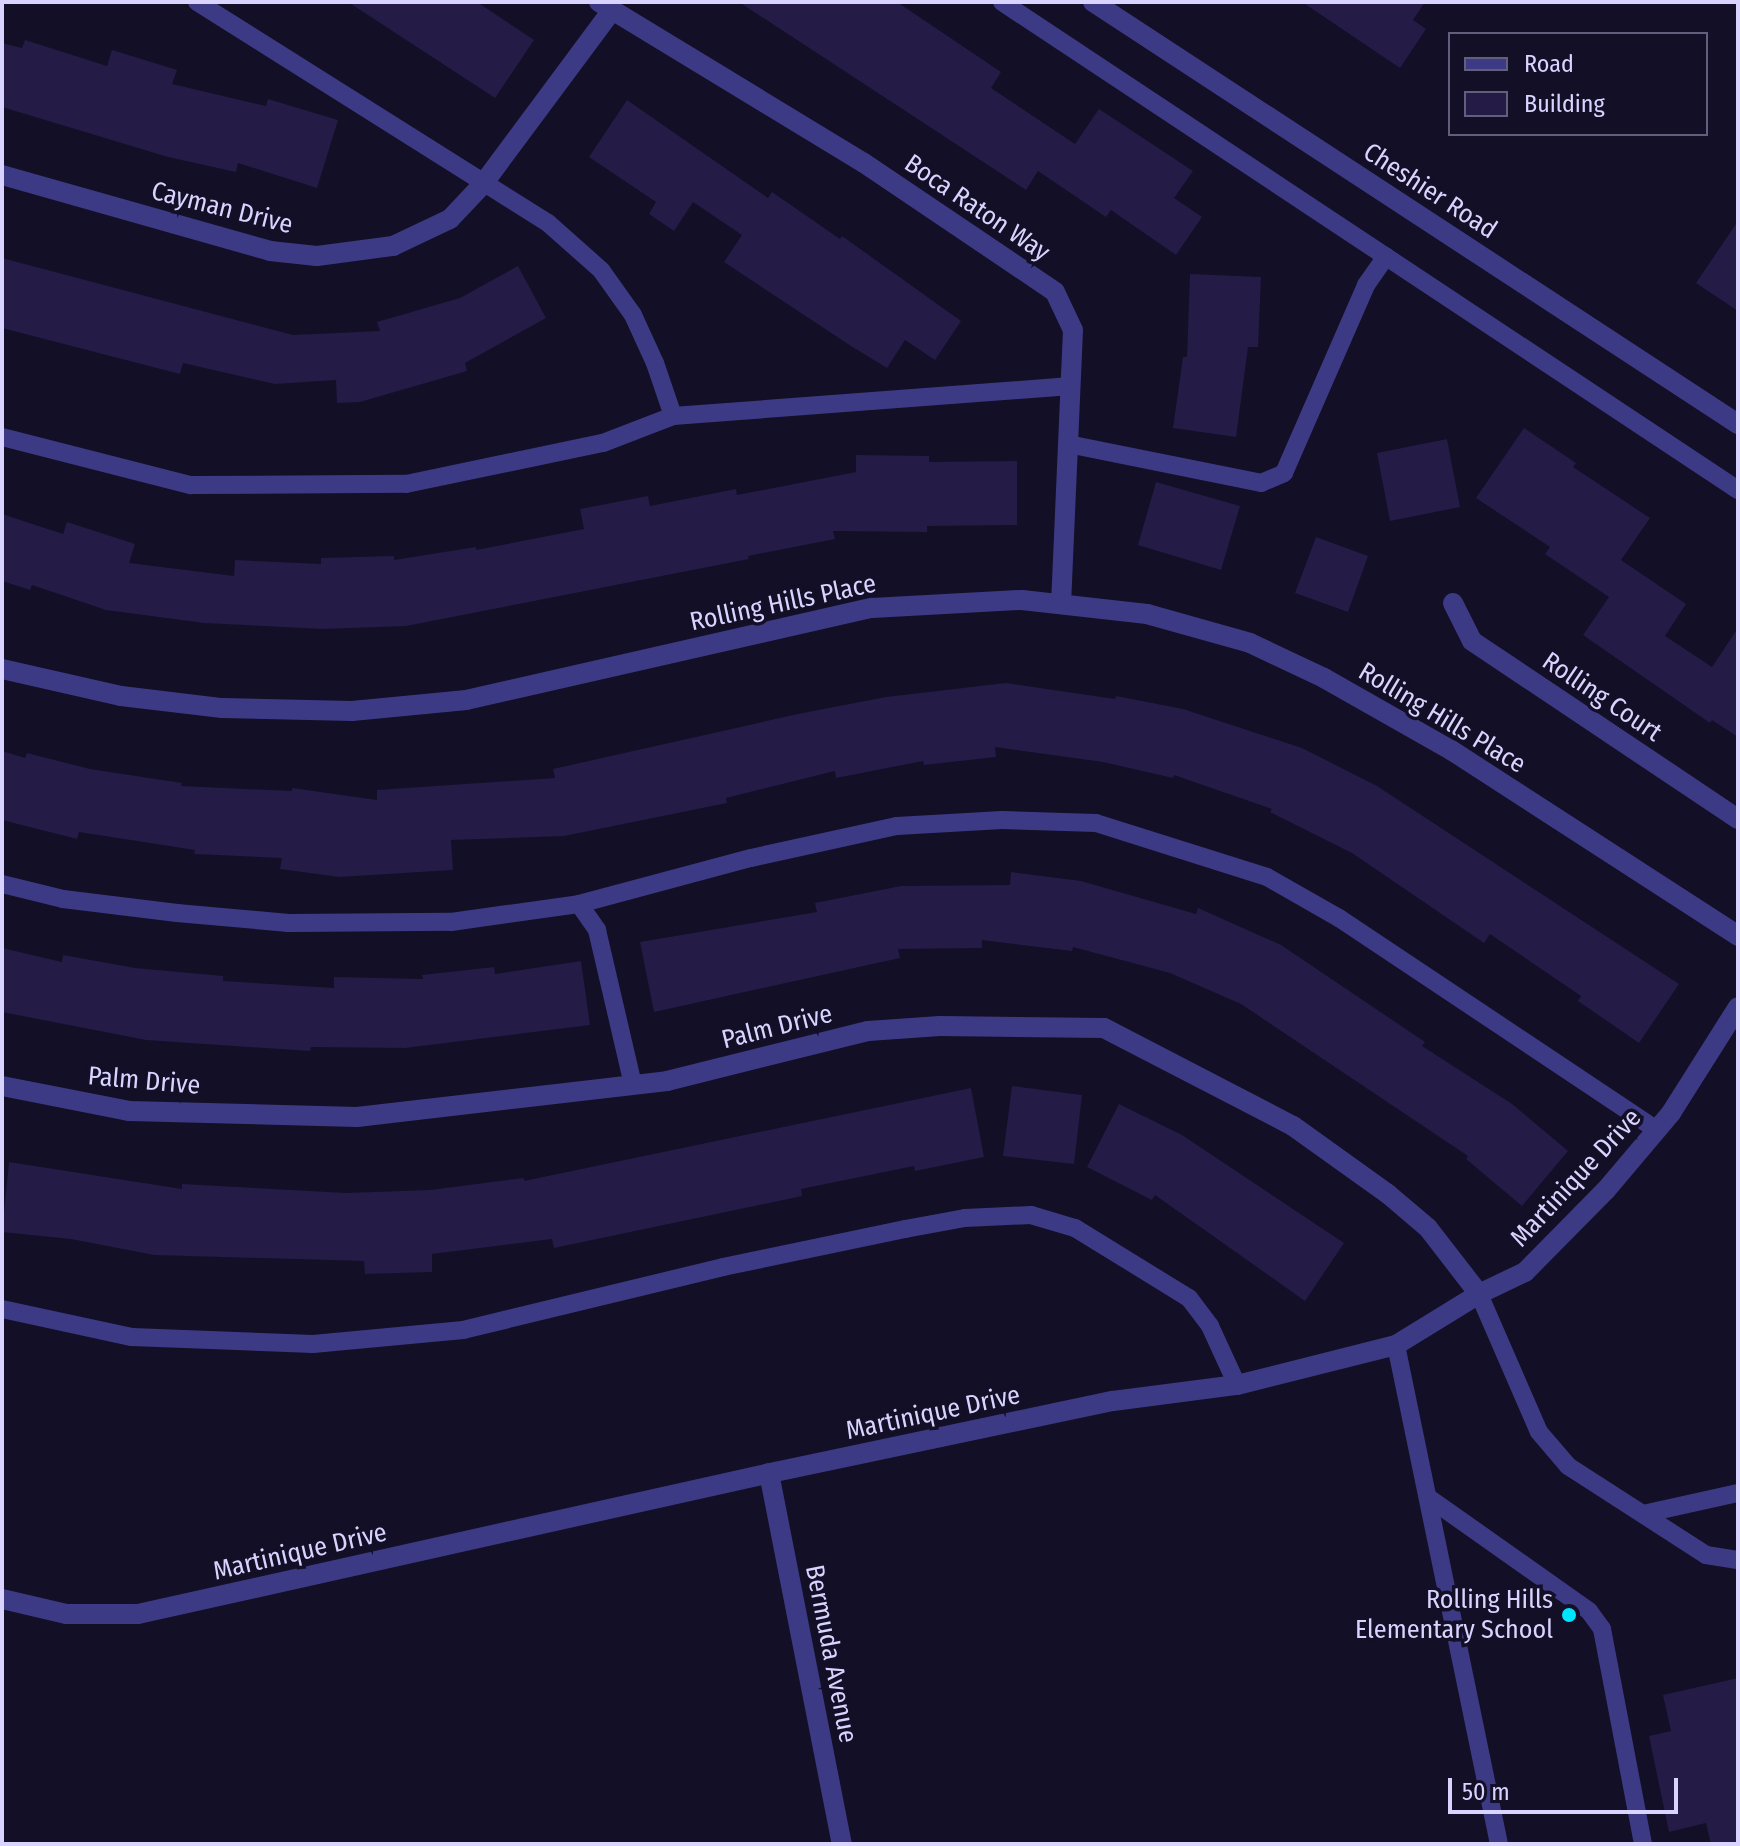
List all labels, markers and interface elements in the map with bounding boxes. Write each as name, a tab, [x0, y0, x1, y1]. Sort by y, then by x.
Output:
legend	[1448, 32, 1708, 136]
text: Road	[1524, 50, 1574, 78]
text: Building	[1524, 90, 1605, 118]
street label: Cheshier Road	[1357, 136, 1503, 246]
street label: Boca Raton Way	[898, 148, 1056, 268]
street label: Cayman Drive	[148, 175, 296, 241]
street label: Rolling Hills Place	[687, 568, 879, 638]
street label: Rolling Court	[1536, 646, 1668, 748]
street label: Rolling Hills Place	[1353, 656, 1531, 780]
street label: Palm Drive	[719, 998, 835, 1056]
street label: Palm Drive	[86, 1061, 202, 1101]
street label: Martinique Drive	[1504, 1103, 1648, 1253]
street label: Martinique Drive	[843, 1379, 1023, 1447]
street label: Martinique Drive	[210, 1517, 390, 1587]
street label: Bermuda Avenue	[798, 1562, 864, 1746]
place label: Rolling Hills Elementary School	[1355, 1584, 1553, 1646]
marker: Rolling Hills Elementary School	[1560, 1606, 1578, 1624]
scale bar	[1452, 1762, 1682, 1812]
text: 50 m	[1462, 1778, 1510, 1806]

